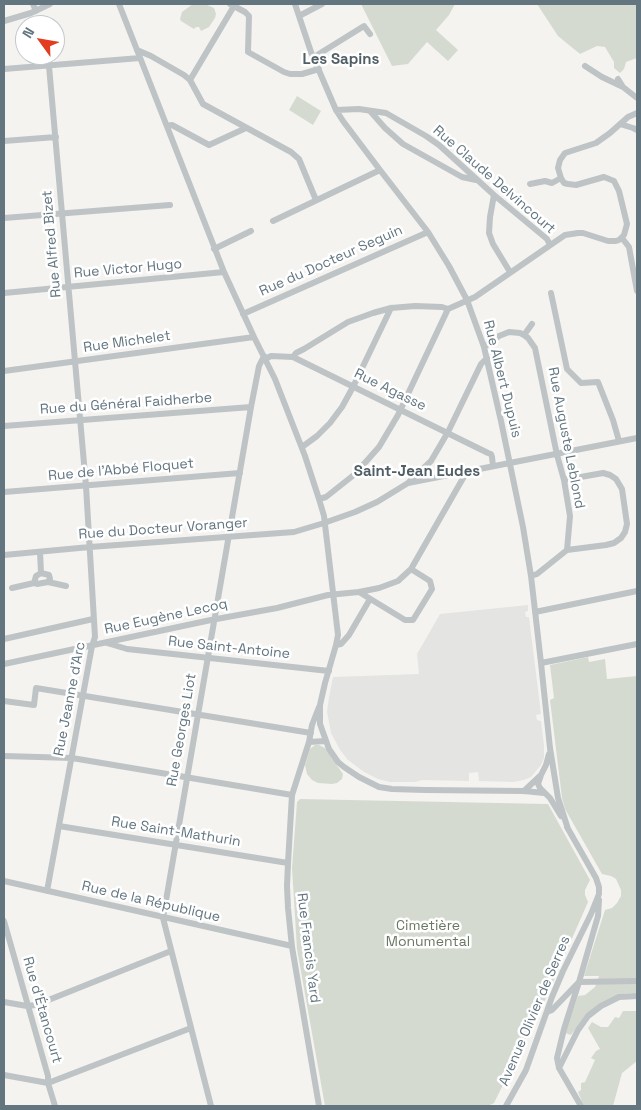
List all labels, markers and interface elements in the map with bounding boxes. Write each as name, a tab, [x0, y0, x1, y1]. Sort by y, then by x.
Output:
north arrow	[15, 15, 65, 65]
text: N	[18, 24, 38, 41]
district label: Les Sapins	[303, 51, 379, 69]
street label: Rue Claude Delvincourt	[429, 122, 559, 238]
street label: Rue Alfred Bizet	[39, 190, 65, 298]
street label: Rue du Docteur Seguin	[257, 222, 405, 300]
street label: Rue Victor Hugo	[73, 256, 183, 282]
street label: Rue Albert Dupuis	[479, 319, 525, 439]
street label: Rue Michelet	[82, 328, 172, 356]
street label: Rue Agasse	[351, 365, 429, 415]
street label: Rue Auguste Leblond	[544, 366, 588, 510]
street label: Rue du Général Faidherbe	[39, 390, 213, 418]
street label: Rue de l'Abbé Floquet	[47, 455, 195, 485]
district label: Saint-Jean Eudes	[354, 463, 480, 481]
street label: Rue du Docteur Voranger	[78, 515, 248, 543]
street label: Rue Eugène Lecoq	[103, 596, 229, 638]
street label: Rue Saint-Antoine	[167, 633, 291, 663]
street label: Rue Jeanne d'Arc	[51, 640, 89, 758]
street label: Rue Georges Liot	[164, 672, 200, 788]
street label: Rue Saint-Mathurin	[110, 813, 242, 851]
street label: Rue de la République	[80, 878, 222, 926]
street label: Rue Francis Yard	[293, 892, 323, 1004]
park label: Cimetière Monumental	[386, 918, 470, 950]
street label: Avenue Olivier de Serres	[496, 934, 574, 1088]
street label: Rue d'Étancourt	[19, 955, 65, 1065]

